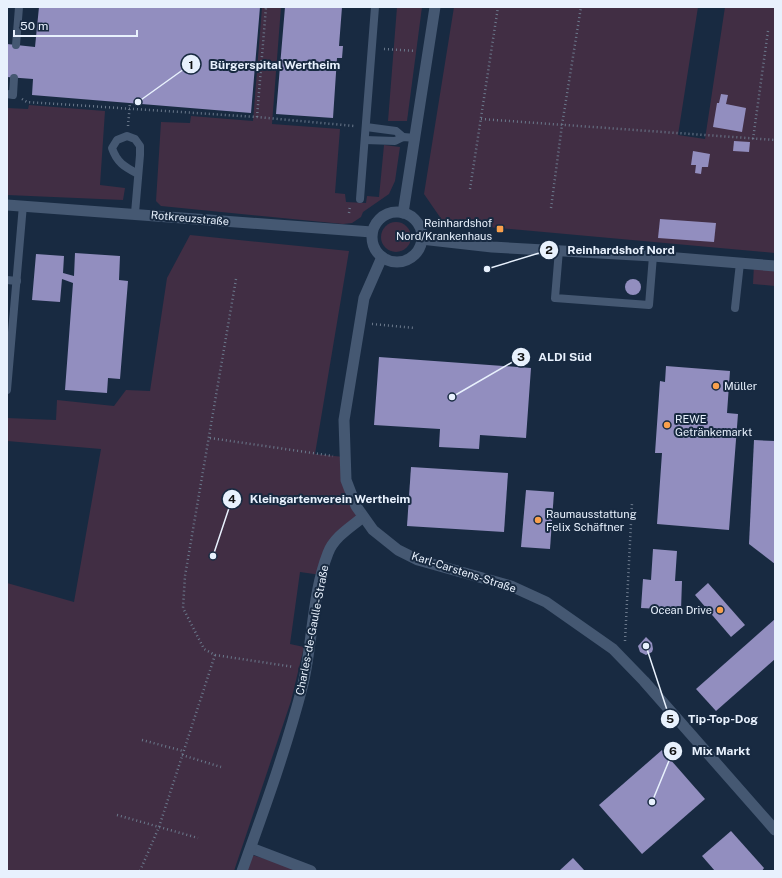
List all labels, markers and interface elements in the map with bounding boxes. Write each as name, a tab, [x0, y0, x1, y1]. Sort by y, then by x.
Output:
scale bar	[14, 12, 137, 38]
text: 50 m	[20, 19, 48, 33]
callout: Bürgerspital Wertheim	[181, 52, 348, 76]
text: 1	[188, 58, 194, 72]
text: Bürgerspital Wertheim	[210, 58, 340, 72]
street label: Rotkreuzstraße	[150, 209, 230, 227]
place label: Reinhardshof Nord/Krankenhaus	[396, 217, 493, 242]
marker: Reinhardshof Nord/Krankenhaus	[495, 224, 505, 234]
callout: Reinhardshof Nord	[539, 238, 682, 262]
text: 2	[545, 243, 553, 257]
text: Reinhardshof Nord	[567, 243, 675, 257]
callout: ALDI Süd	[511, 345, 600, 369]
text: 3	[517, 350, 525, 364]
text: ALDI Süd	[538, 350, 592, 364]
place label: Müller	[724, 380, 757, 392]
marker: Müller	[711, 381, 721, 391]
place label: REWE Getränkemarkt	[675, 413, 752, 438]
marker: REWE Getränkemarkt	[662, 420, 672, 430]
callout: Kleingartenverein Wertheim	[222, 487, 418, 511]
text: 4	[228, 492, 236, 506]
text: Kleingartenverein Wertheim	[250, 492, 411, 506]
place label: Raumausstattung Felix Schäftner	[546, 508, 637, 533]
marker: Raumausstattung Felix Schäftner	[533, 515, 543, 525]
street label: Karl-Carstens-Straße	[410, 549, 518, 595]
street label: Charles-de-Gaulle-Straße	[293, 564, 331, 696]
place label: Ocean Drive	[650, 604, 712, 616]
marker: Ocean Drive	[715, 605, 725, 615]
callout: Tip-Top-Dog	[660, 707, 766, 731]
text: 5	[666, 712, 674, 726]
text: Tip-Top-Dog	[688, 712, 758, 726]
callout: Mix Markt	[663, 739, 758, 763]
text: 6	[669, 744, 677, 758]
text: Mix Markt	[692, 744, 750, 758]

